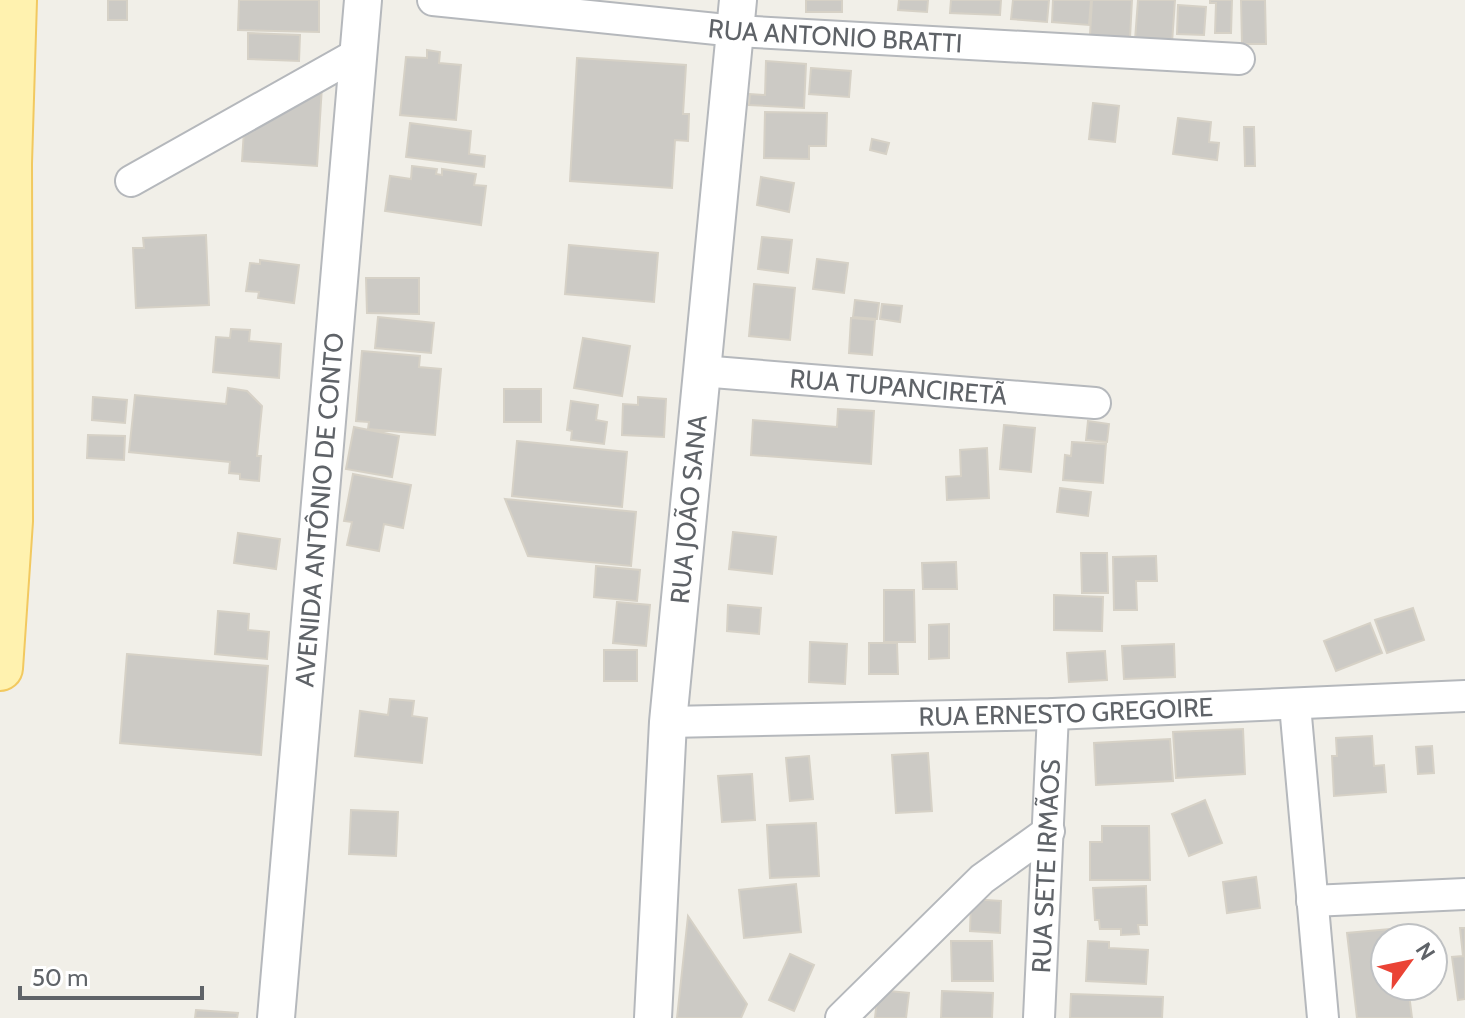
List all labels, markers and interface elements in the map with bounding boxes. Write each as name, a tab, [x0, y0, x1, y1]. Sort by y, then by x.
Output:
street label: RUA ANTONIO BRATTI	[707, 12, 963, 60]
street label: AVENIDA ANTÔNIO DE CONTO	[288, 331, 350, 688]
street label: RUA TUPANCIRETÃ	[788, 362, 1008, 412]
street label: RUA JOÃO SANA	[664, 413, 714, 605]
street label: RUA ERNESTO GREGOIRE	[918, 691, 1214, 733]
street label: RUA SETE IRMÃOS	[1025, 758, 1067, 974]
north arrow	[1369, 922, 1449, 1002]
text: N	[1410, 938, 1441, 965]
scale bar	[20, 950, 202, 1000]
text: 50 m	[32, 963, 88, 992]

